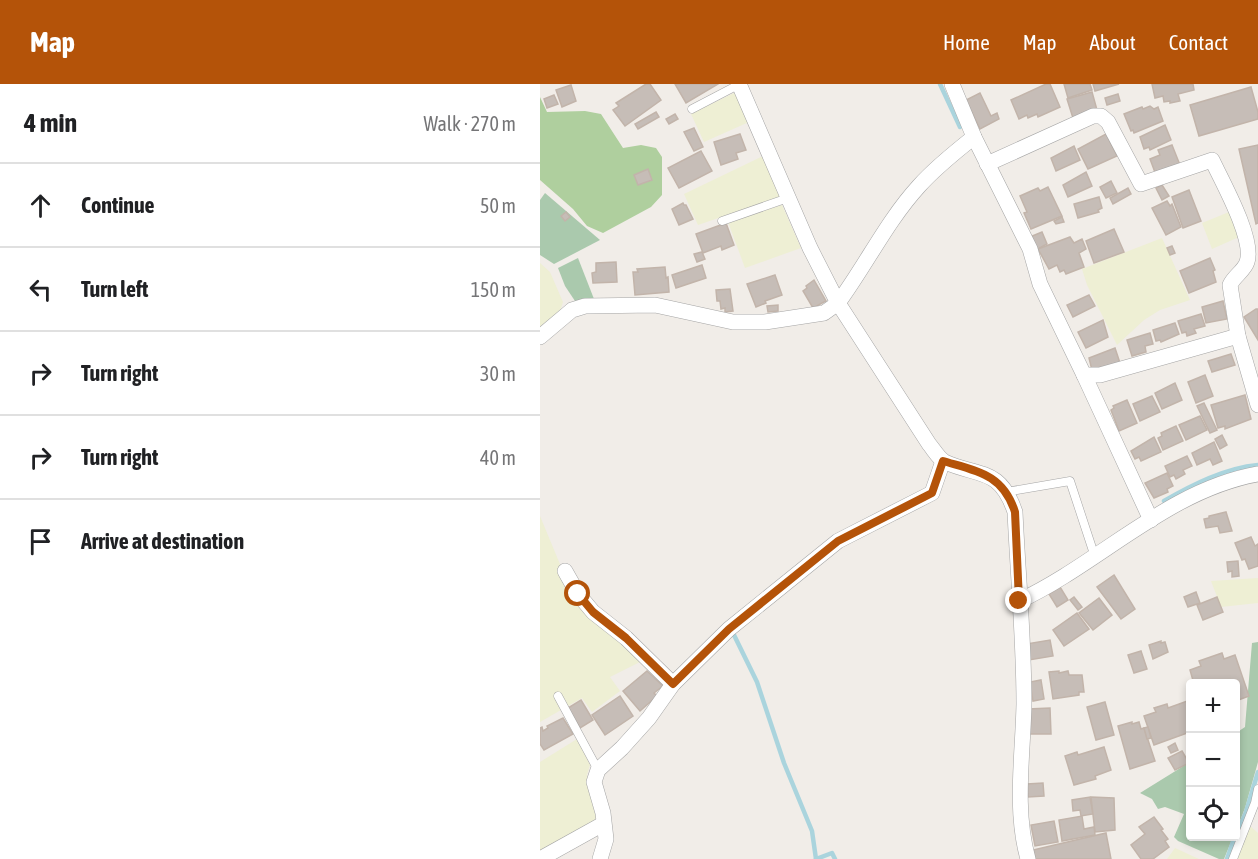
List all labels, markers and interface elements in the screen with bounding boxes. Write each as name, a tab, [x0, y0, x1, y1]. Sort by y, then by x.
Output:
text: Map	[30, 26, 75, 58]
text: Home	[943, 30, 990, 54]
text: Map	[1023, 30, 1057, 54]
text: About	[1090, 30, 1136, 54]
text: Contact	[1169, 30, 1228, 54]
text: 4 min	[24, 108, 77, 138]
text: Walk · 270 m	[424, 112, 516, 135]
icon: ahead	[24, 189, 57, 222]
text: Continue	[81, 192, 155, 218]
text: 50 m	[480, 194, 516, 217]
icon: left	[24, 273, 57, 306]
text: Turn left	[81, 276, 148, 302]
text: 150 m	[471, 278, 516, 301]
icon: right	[24, 357, 57, 390]
text: Turn right	[81, 360, 158, 386]
text: 30 m	[480, 362, 516, 385]
icon: right	[24, 441, 57, 474]
text: Turn right	[81, 444, 158, 470]
text: 40 m	[480, 446, 516, 469]
icon: arrive	[24, 525, 57, 558]
text: Arrive at destination	[81, 528, 244, 554]
route start	[564, 580, 590, 606]
route end	[1005, 587, 1031, 613]
map controls	[1186, 679, 1240, 841]
button: +	[1186, 679, 1240, 733]
button: −	[1186, 733, 1240, 787]
button: locate	[1186, 787, 1240, 841]

